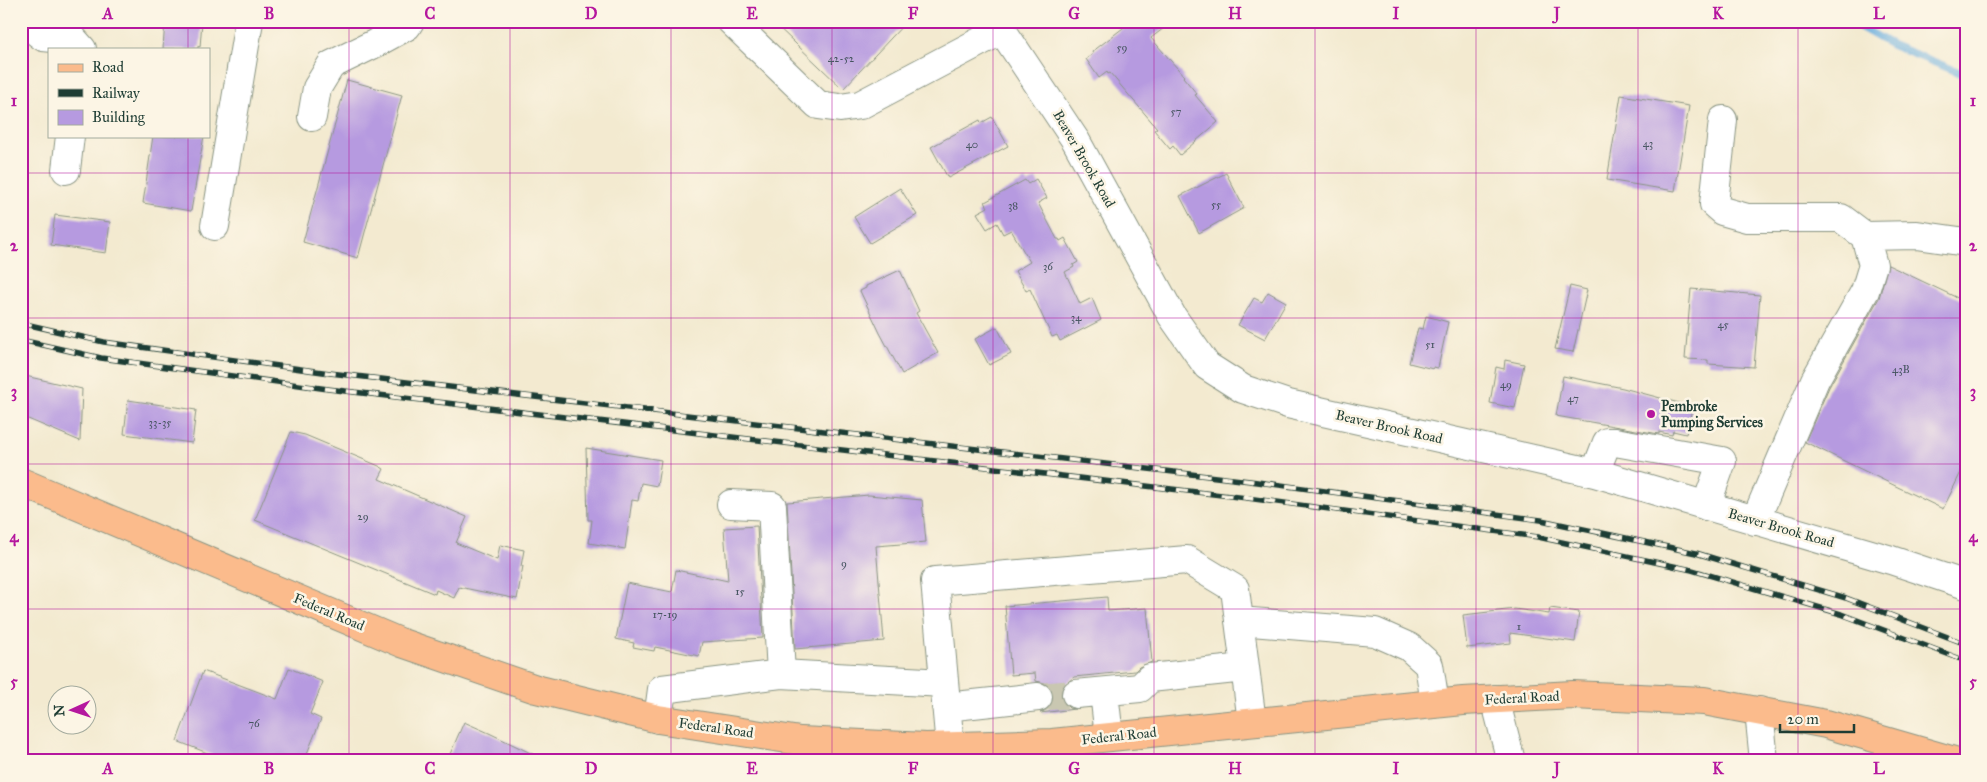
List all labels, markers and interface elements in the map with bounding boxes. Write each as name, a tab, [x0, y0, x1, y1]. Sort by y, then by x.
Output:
text: A	[102, 4, 114, 23]
text: B	[264, 4, 274, 23]
text: C	[425, 4, 436, 23]
text: D	[585, 4, 598, 23]
text: E	[746, 4, 758, 23]
text: F	[908, 4, 919, 23]
text: G	[1068, 4, 1080, 23]
text: H	[1228, 4, 1242, 23]
text: I	[1393, 4, 1400, 23]
text: J	[1552, 4, 1561, 24]
text: K	[1712, 4, 1724, 23]
text: L	[1873, 4, 1885, 23]
house number: 59	[1116, 41, 1128, 54]
legend	[48, 48, 210, 138]
house number: 42-52	[828, 52, 855, 65]
text: Road	[92, 58, 124, 76]
text: Railway	[92, 84, 141, 102]
text: 1	[11, 91, 18, 110]
text: 1	[1970, 91, 1977, 110]
house number: 57	[1171, 105, 1182, 118]
street label: Beaver Brook Road	[1049, 107, 1119, 211]
text: Building	[92, 108, 146, 126]
house number: 43	[1643, 137, 1653, 150]
house number: 40	[966, 138, 978, 151]
house number: 55	[1211, 198, 1221, 211]
house number: 38	[1008, 199, 1018, 212]
text: 2	[10, 236, 19, 255]
text: 2	[1969, 236, 1978, 255]
house number: 36	[1043, 260, 1053, 273]
house number: 34	[1071, 311, 1082, 324]
house number: 45	[1717, 318, 1729, 331]
house number: 51	[1425, 338, 1435, 351]
house number: 43B	[1892, 363, 1910, 376]
house number: 49	[1500, 378, 1512, 391]
text: 3	[11, 382, 17, 402]
text: 3	[1970, 382, 1976, 402]
house number: 47	[1567, 392, 1579, 405]
place label: Pembroke Pumping Services	[1661, 398, 1763, 432]
street label: Beaver Brook Road	[1334, 406, 1444, 448]
marker: Pembroke Pumping Services	[1645, 408, 1657, 420]
house number: 33-35	[149, 416, 171, 429]
street label: Beaver Brook Road	[1726, 505, 1836, 551]
house number: 29	[357, 510, 369, 523]
text: 4	[10, 527, 20, 547]
text: 4	[1969, 527, 1979, 547]
house number: 9	[841, 557, 847, 570]
house number: 15	[735, 585, 745, 598]
street label: Federal Road	[291, 589, 367, 635]
house number: 17-19	[653, 608, 678, 621]
house number: 1	[1517, 620, 1521, 633]
text: 5	[10, 672, 18, 691]
text: 5	[1969, 672, 1977, 691]
north arrow	[48, 684, 98, 734]
street label: Federal Road	[1484, 688, 1560, 708]
scale bar	[1780, 702, 1853, 734]
text: N	[51, 704, 68, 717]
text: 20 m	[1787, 710, 1819, 728]
street label: Federal Road	[678, 714, 754, 742]
house number: 76	[248, 717, 260, 730]
street label: Federal Road	[1081, 724, 1157, 748]
text: A	[102, 759, 114, 778]
text: B	[264, 759, 274, 778]
text: C	[425, 759, 436, 778]
text: D	[585, 759, 598, 778]
text: E	[746, 759, 758, 778]
text: F	[908, 759, 919, 778]
text: G	[1068, 759, 1080, 778]
text: H	[1228, 759, 1242, 778]
text: I	[1393, 759, 1400, 778]
text: J	[1552, 759, 1561, 779]
text: K	[1712, 759, 1724, 778]
text: L	[1873, 759, 1885, 778]

